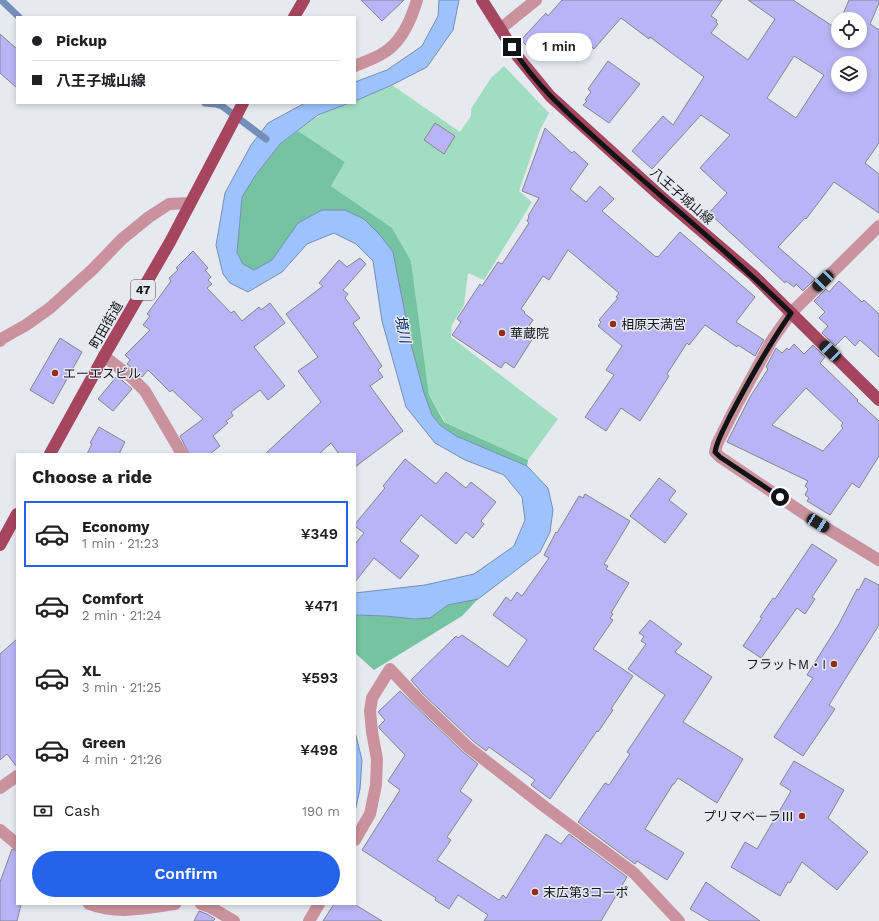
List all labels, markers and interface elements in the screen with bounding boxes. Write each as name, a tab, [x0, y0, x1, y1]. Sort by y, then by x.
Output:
map controls	[831, 12, 867, 92]
button: locate	[831, 12, 867, 48]
text: Pickup	[56, 32, 107, 50]
callout: 1 min	[526, 33, 592, 61]
route end	[503, 38, 521, 56]
text: 1 min	[542, 39, 576, 54]
button: layers	[831, 56, 867, 92]
text: 八王子城山線	[56, 72, 146, 90]
street label: 八王子城山線	[648, 165, 716, 227]
car	[810, 268, 836, 294]
road number: 47	[131, 280, 155, 300]
street label: 町田街道	[87, 299, 125, 351]
water label: 境川	[392, 314, 414, 346]
place label: 相原天満宮	[621, 317, 686, 332]
marker: 相原天満宮	[608, 319, 618, 329]
place label: 華蔵院	[510, 326, 549, 341]
marker: 華蔵院	[497, 328, 507, 338]
car	[817, 338, 843, 364]
place label: エーエスビル	[63, 366, 141, 381]
marker: エーエスビル	[50, 368, 60, 378]
text: Choose a ride	[32, 466, 152, 487]
route start	[771, 488, 789, 506]
car	[805, 512, 831, 534]
icon: car	[34, 516, 70, 552]
text: Economy	[82, 518, 149, 536]
text: ¥349	[301, 525, 338, 543]
text: 1 min · 21:23	[82, 536, 159, 551]
icon: car	[34, 588, 70, 624]
text: Comfort	[82, 590, 143, 608]
text: ¥471	[304, 597, 338, 615]
text: 2 min · 21:24	[82, 608, 161, 623]
place label: フラットM・I	[746, 657, 826, 672]
marker: フラットM・I	[829, 659, 839, 669]
icon: car	[34, 660, 70, 696]
text: XL	[82, 662, 101, 680]
text: ¥593	[302, 669, 338, 687]
text: 3 min · 21:25	[82, 680, 161, 695]
icon: car	[34, 732, 70, 768]
text: Green	[82, 734, 126, 752]
text: ¥498	[300, 741, 338, 759]
text: 4 min · 21:26	[82, 752, 162, 767]
icon: cash	[32, 800, 54, 822]
text: Cash	[64, 802, 100, 820]
text: 190 m	[302, 804, 340, 819]
place label: プリマベーラⅢ	[703, 809, 794, 824]
marker: プリマベーラⅢ	[797, 811, 807, 821]
button: Confirm	[32, 851, 340, 897]
place label: 末広第3コーポ	[543, 885, 629, 900]
marker: 末広第3コーポ	[530, 887, 540, 897]

